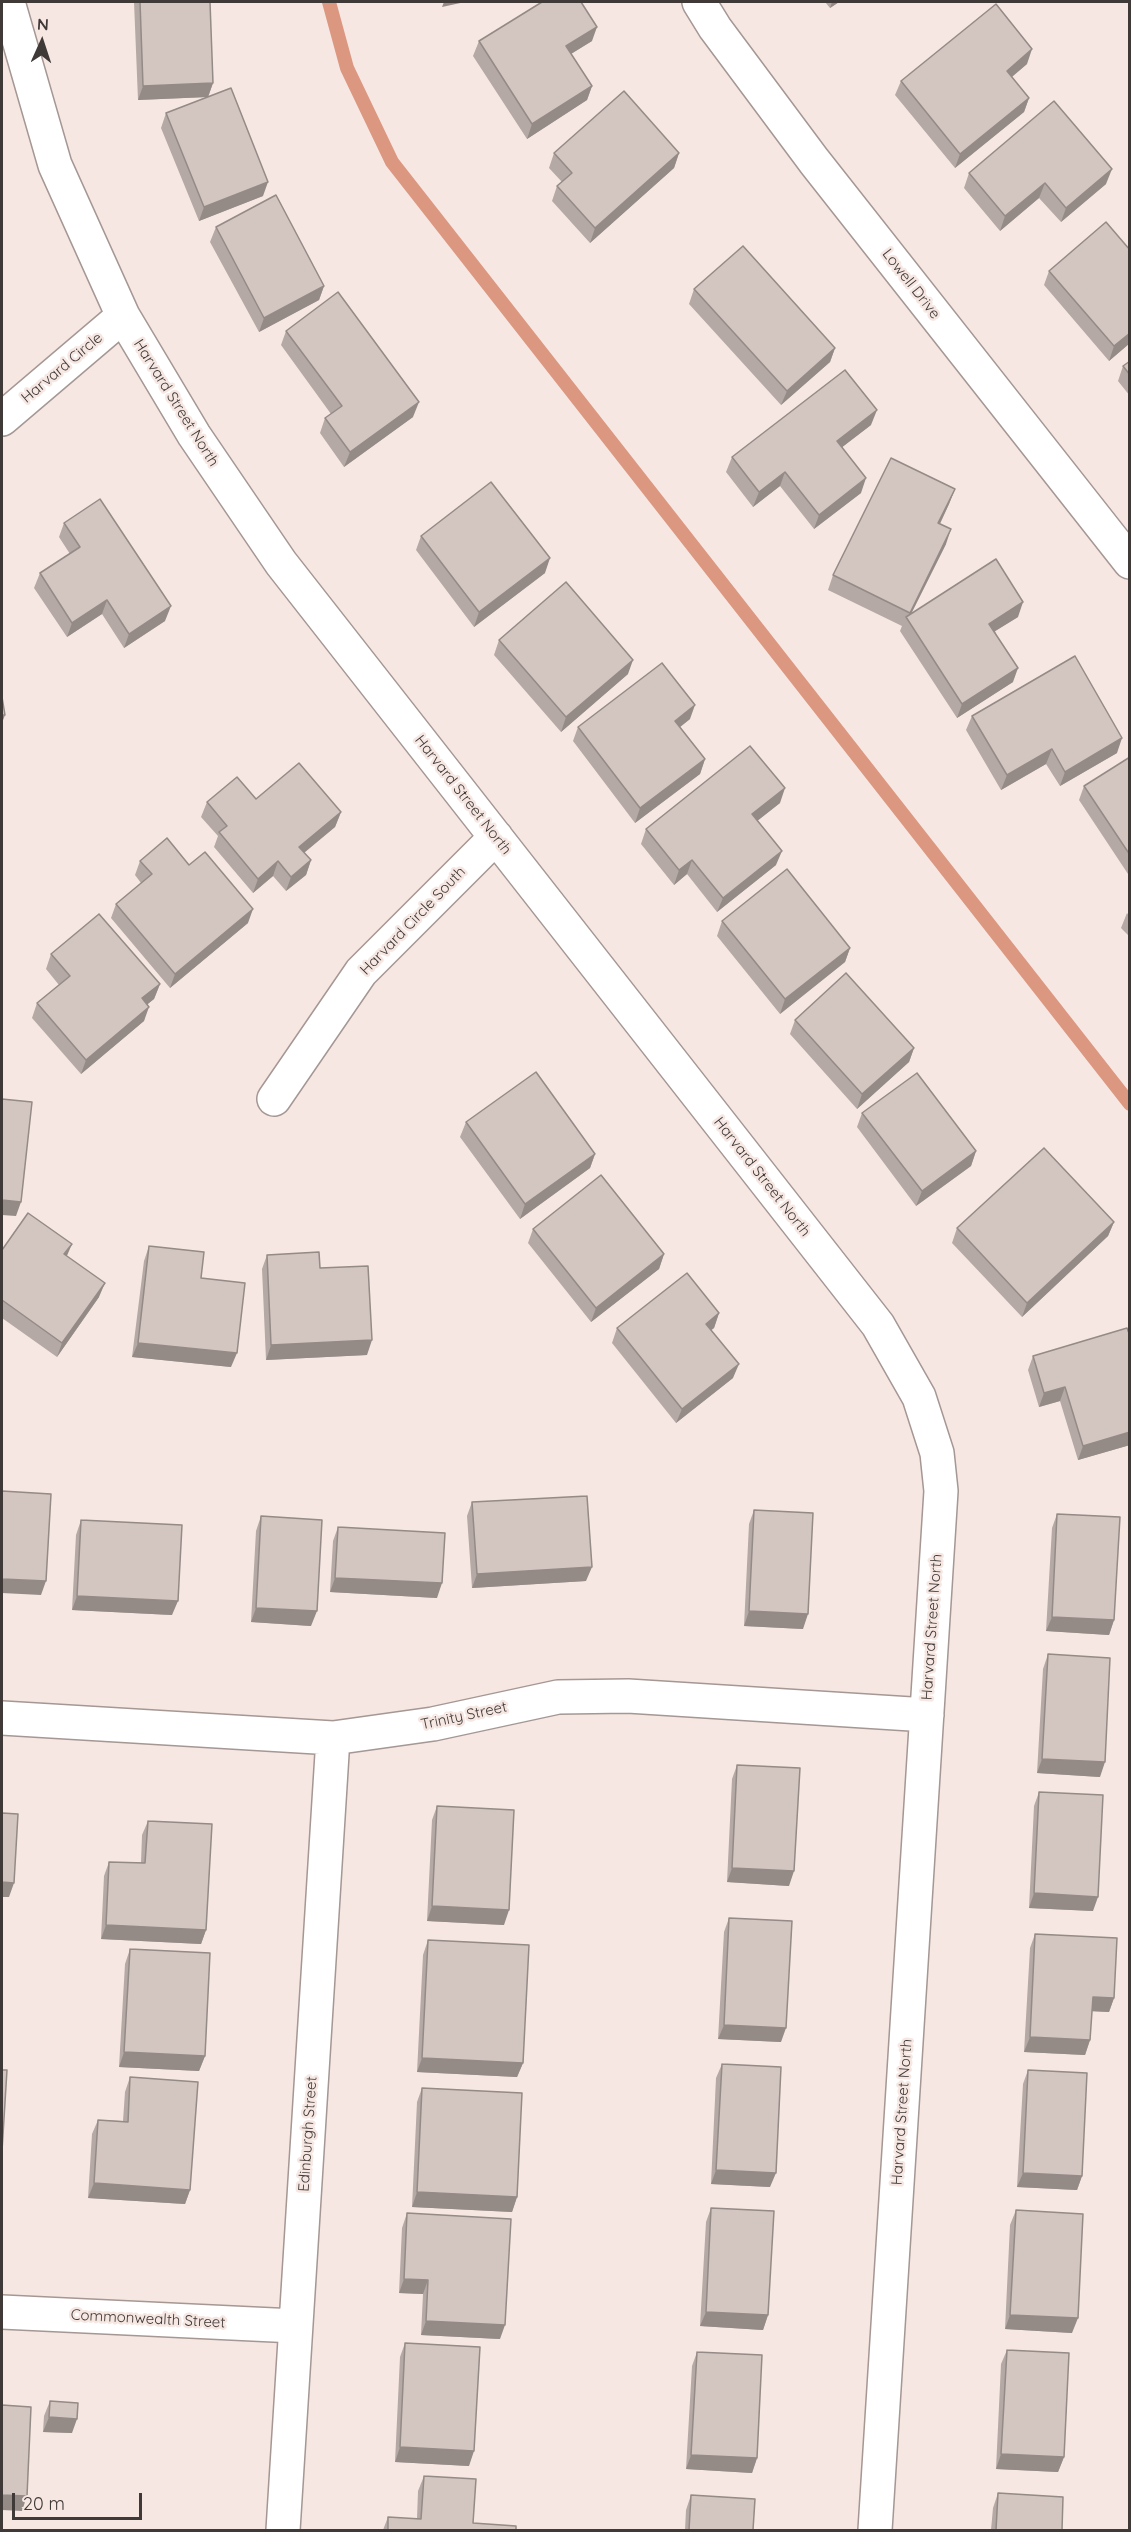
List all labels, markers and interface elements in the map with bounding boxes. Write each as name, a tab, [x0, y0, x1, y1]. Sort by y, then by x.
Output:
north arrow	[12, 12, 72, 72]
text: N	[37, 14, 49, 34]
street label: Lowell Drive	[878, 245, 944, 323]
street label: Harvard Circle	[18, 329, 106, 407]
street label: Harvard Street North	[130, 336, 222, 470]
street label: Harvard Street North	[411, 732, 515, 858]
street label: Harvard Circle South	[357, 863, 469, 979]
street label: Harvard Street North	[710, 1114, 814, 1240]
street label: Harvard Street North	[918, 1553, 946, 1701]
street label: Trinity Street	[419, 1698, 509, 1734]
street label: Harvard Street North	[888, 2038, 916, 2186]
street label: Edinburgh Street	[295, 2076, 321, 2192]
street label: Commonwealth Street	[70, 2306, 226, 2332]
scale bar	[15, 2481, 146, 2519]
text: 20 m	[23, 2492, 65, 2515]

